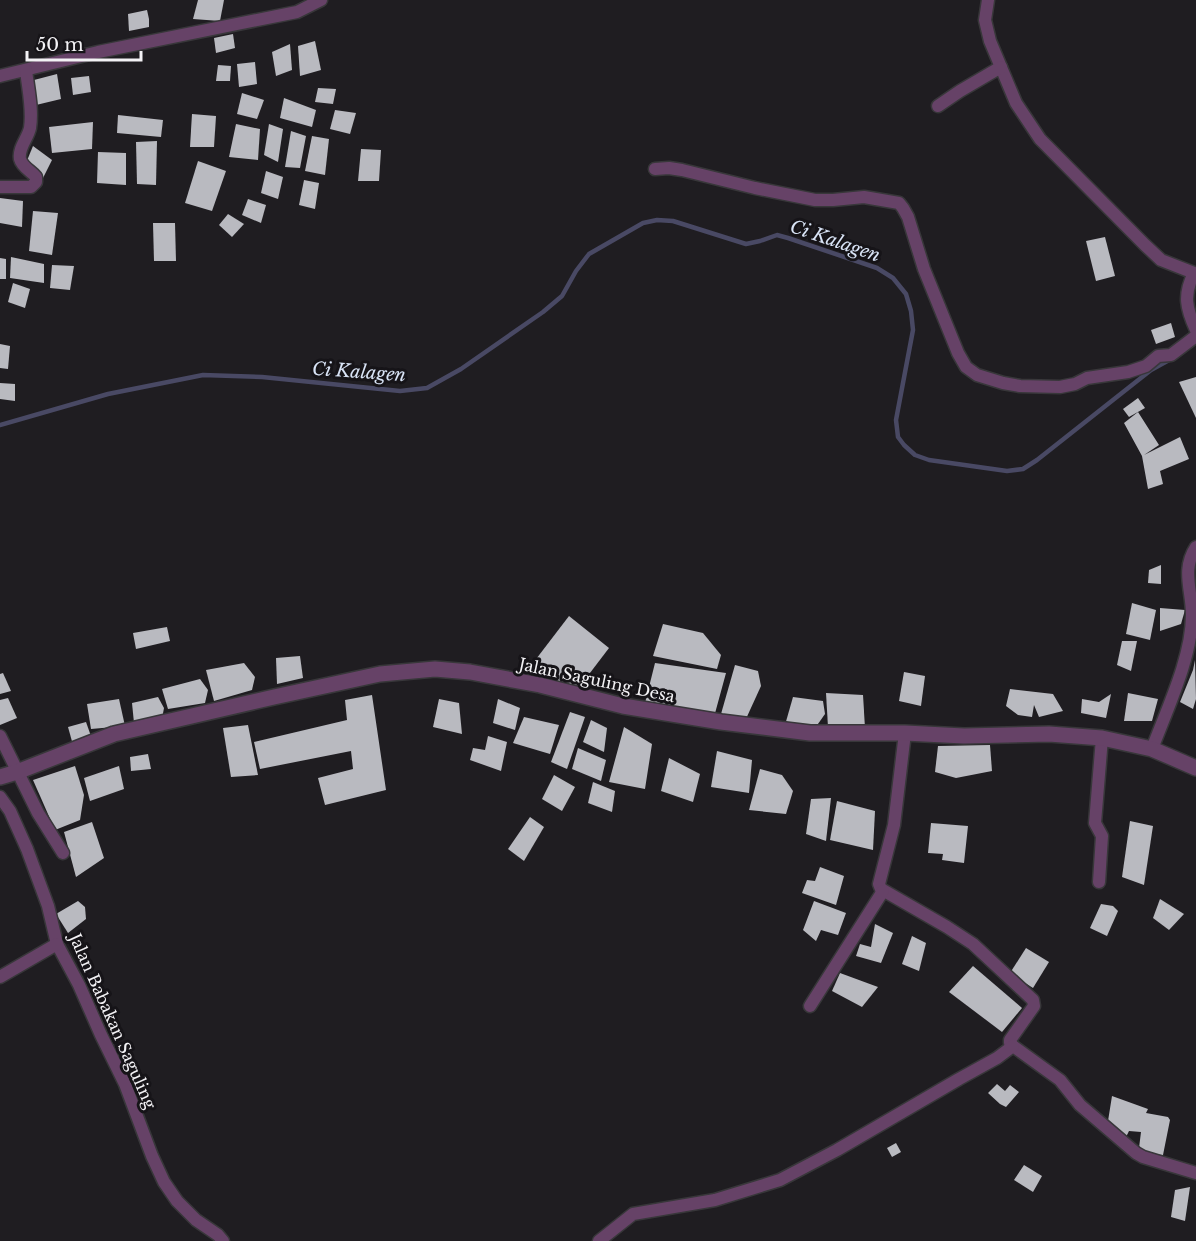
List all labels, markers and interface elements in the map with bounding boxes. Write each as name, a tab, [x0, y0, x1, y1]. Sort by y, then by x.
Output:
scale bar	[27, 24, 141, 62]
text: 50 m	[36, 34, 84, 56]
water label: Ci Kalagen	[787, 215, 883, 267]
water label: Ci Kalagen	[311, 358, 407, 386]
street label: Jalan Saguling Desa	[515, 653, 677, 706]
street label: Jalan Babakan Saguling	[64, 928, 161, 1112]

